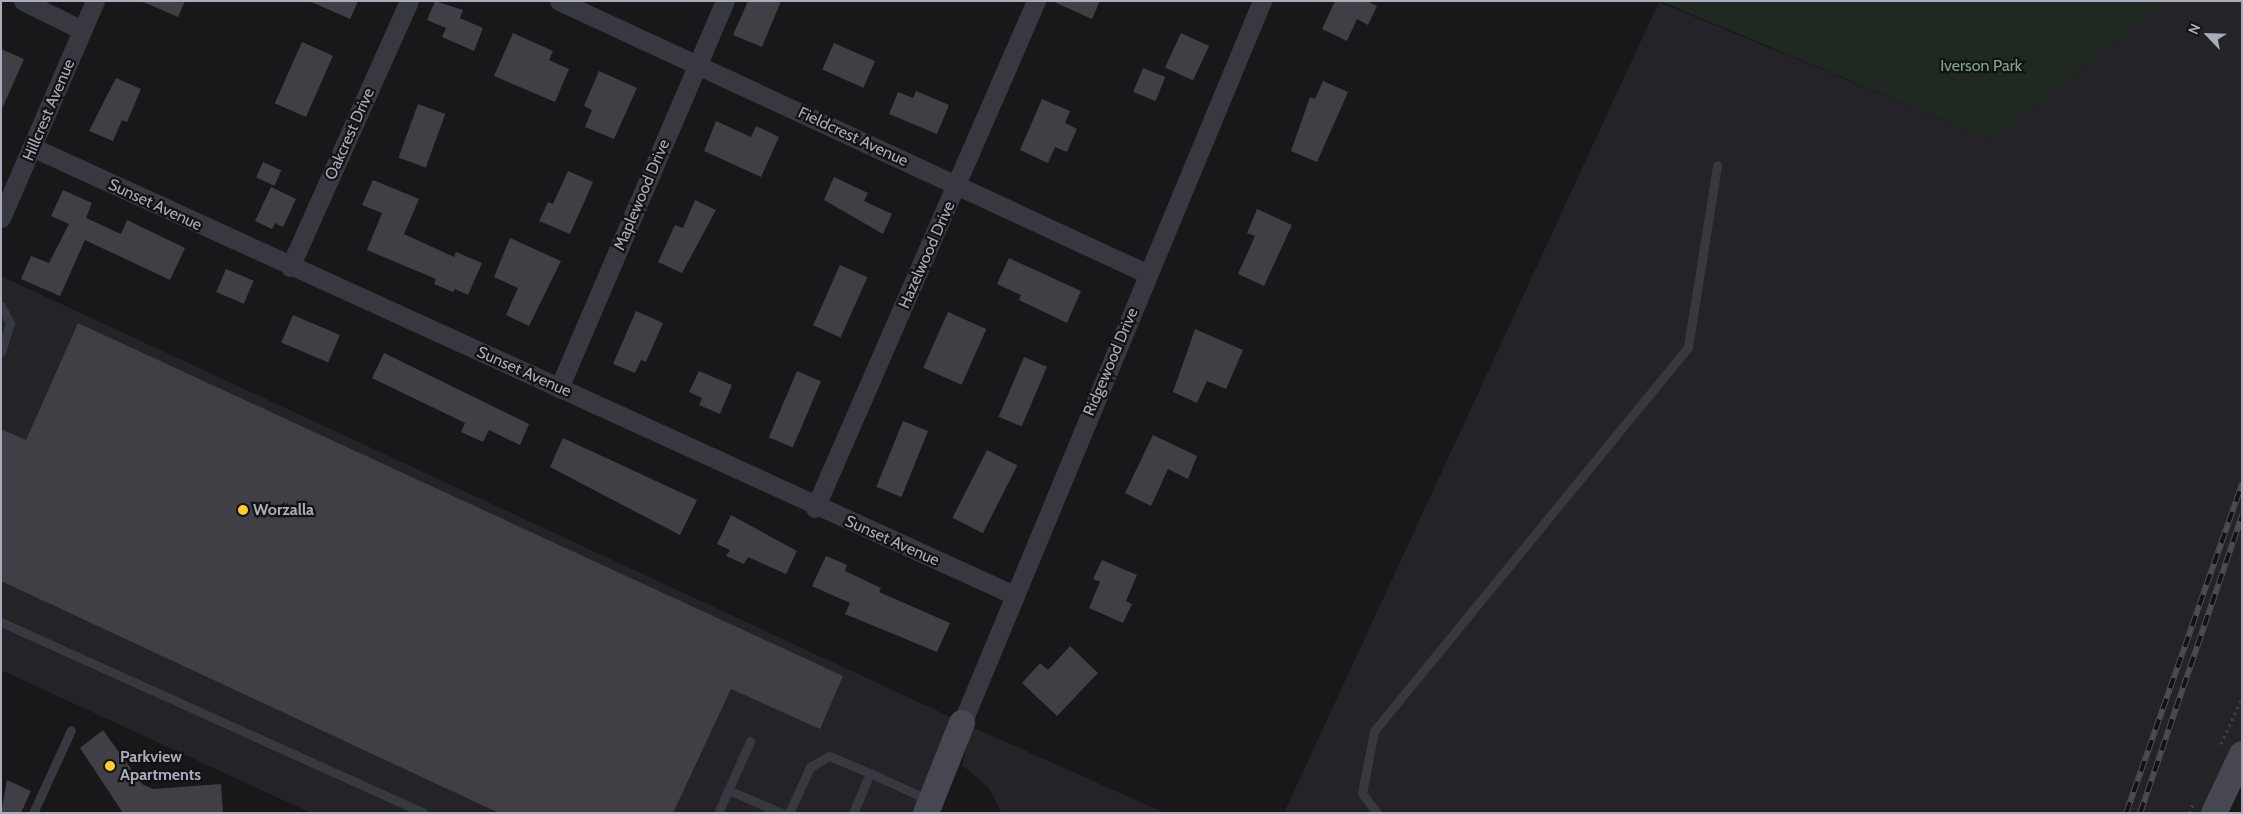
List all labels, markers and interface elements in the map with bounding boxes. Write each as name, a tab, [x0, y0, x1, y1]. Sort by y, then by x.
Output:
north arrow	[2183, 10, 2233, 60]
text: N	[2184, 21, 2205, 37]
street label: Hillcrest Avenue	[19, 56, 79, 164]
park label: Iverson Park	[1940, 56, 2022, 76]
street label: Oakcrest Drive	[321, 85, 379, 183]
street label: Fieldcrest Avenue	[795, 103, 911, 171]
street label: Maplewood Drive	[610, 137, 674, 253]
street label: Sunset Avenue	[105, 175, 205, 235]
street label: Hazelwood Drive	[895, 198, 959, 312]
street label: Ridgewood Drive	[1080, 305, 1142, 419]
street label: Sunset Avenue	[474, 343, 574, 401]
place label: Worzalla	[253, 500, 314, 520]
marker: Worzalla	[237, 504, 249, 516]
street label: Sunset Avenue	[842, 512, 942, 570]
place label: Parkview Apartments	[120, 747, 201, 785]
marker: Parkview Apartments	[104, 760, 116, 772]

